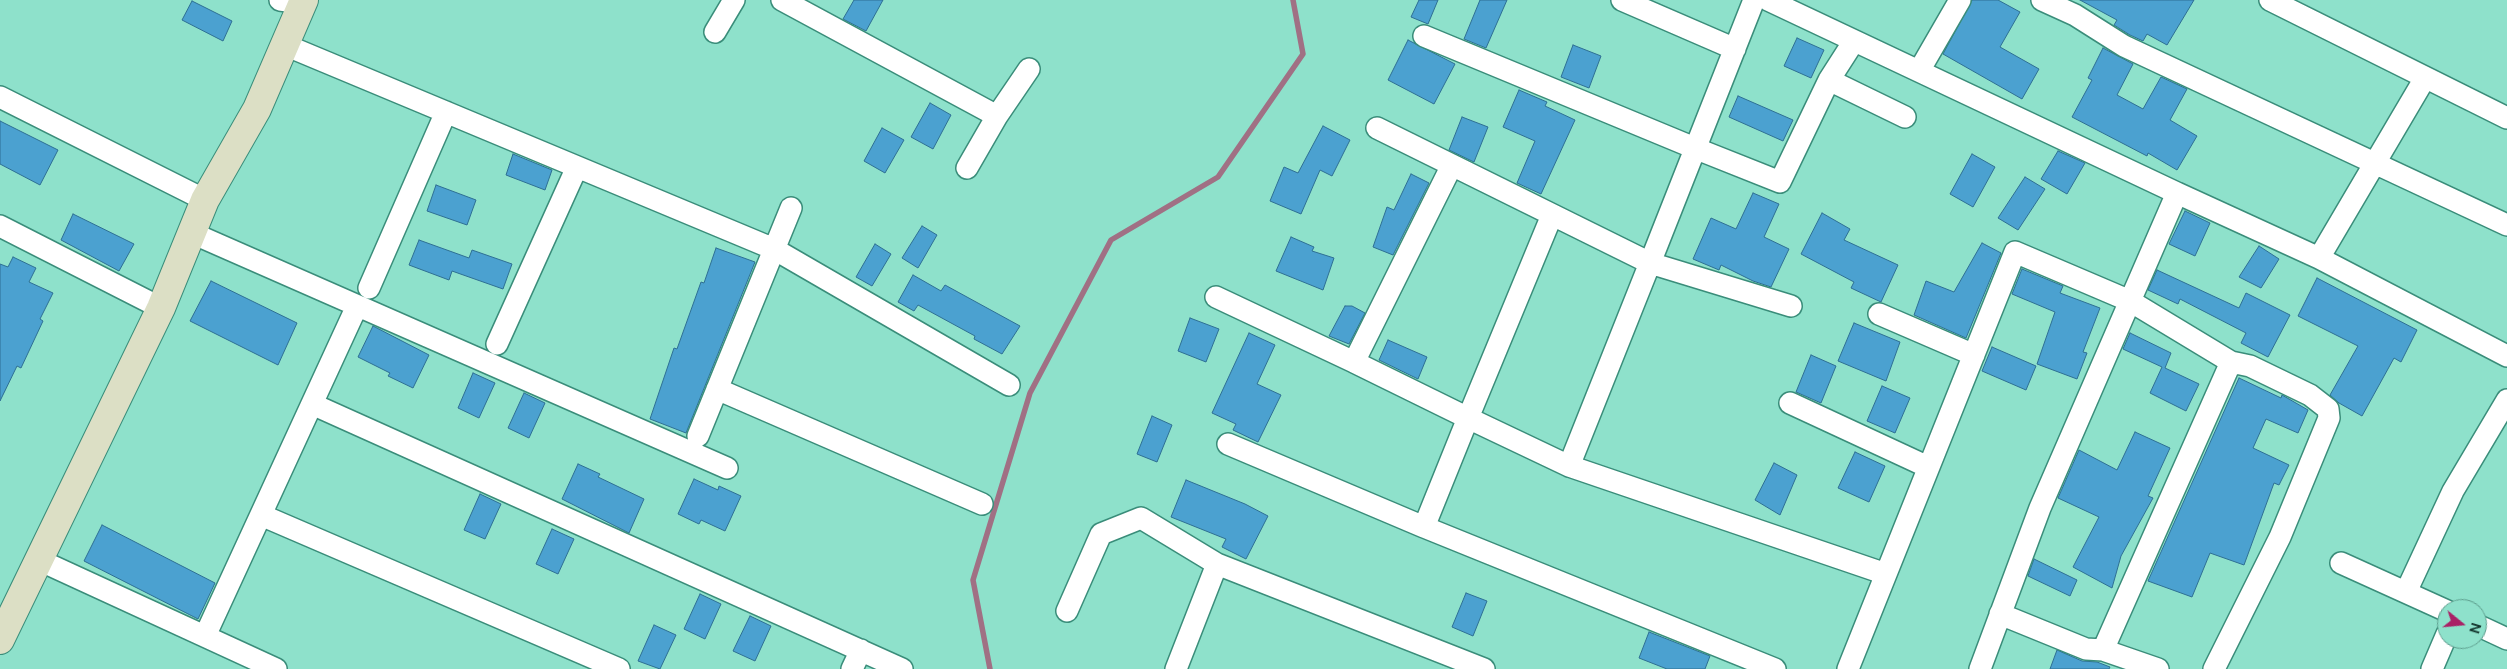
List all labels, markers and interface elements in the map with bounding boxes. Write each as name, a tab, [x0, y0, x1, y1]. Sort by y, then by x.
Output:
north arrow	[2437, 599, 2487, 649]
text: N	[2465, 621, 2485, 636]

